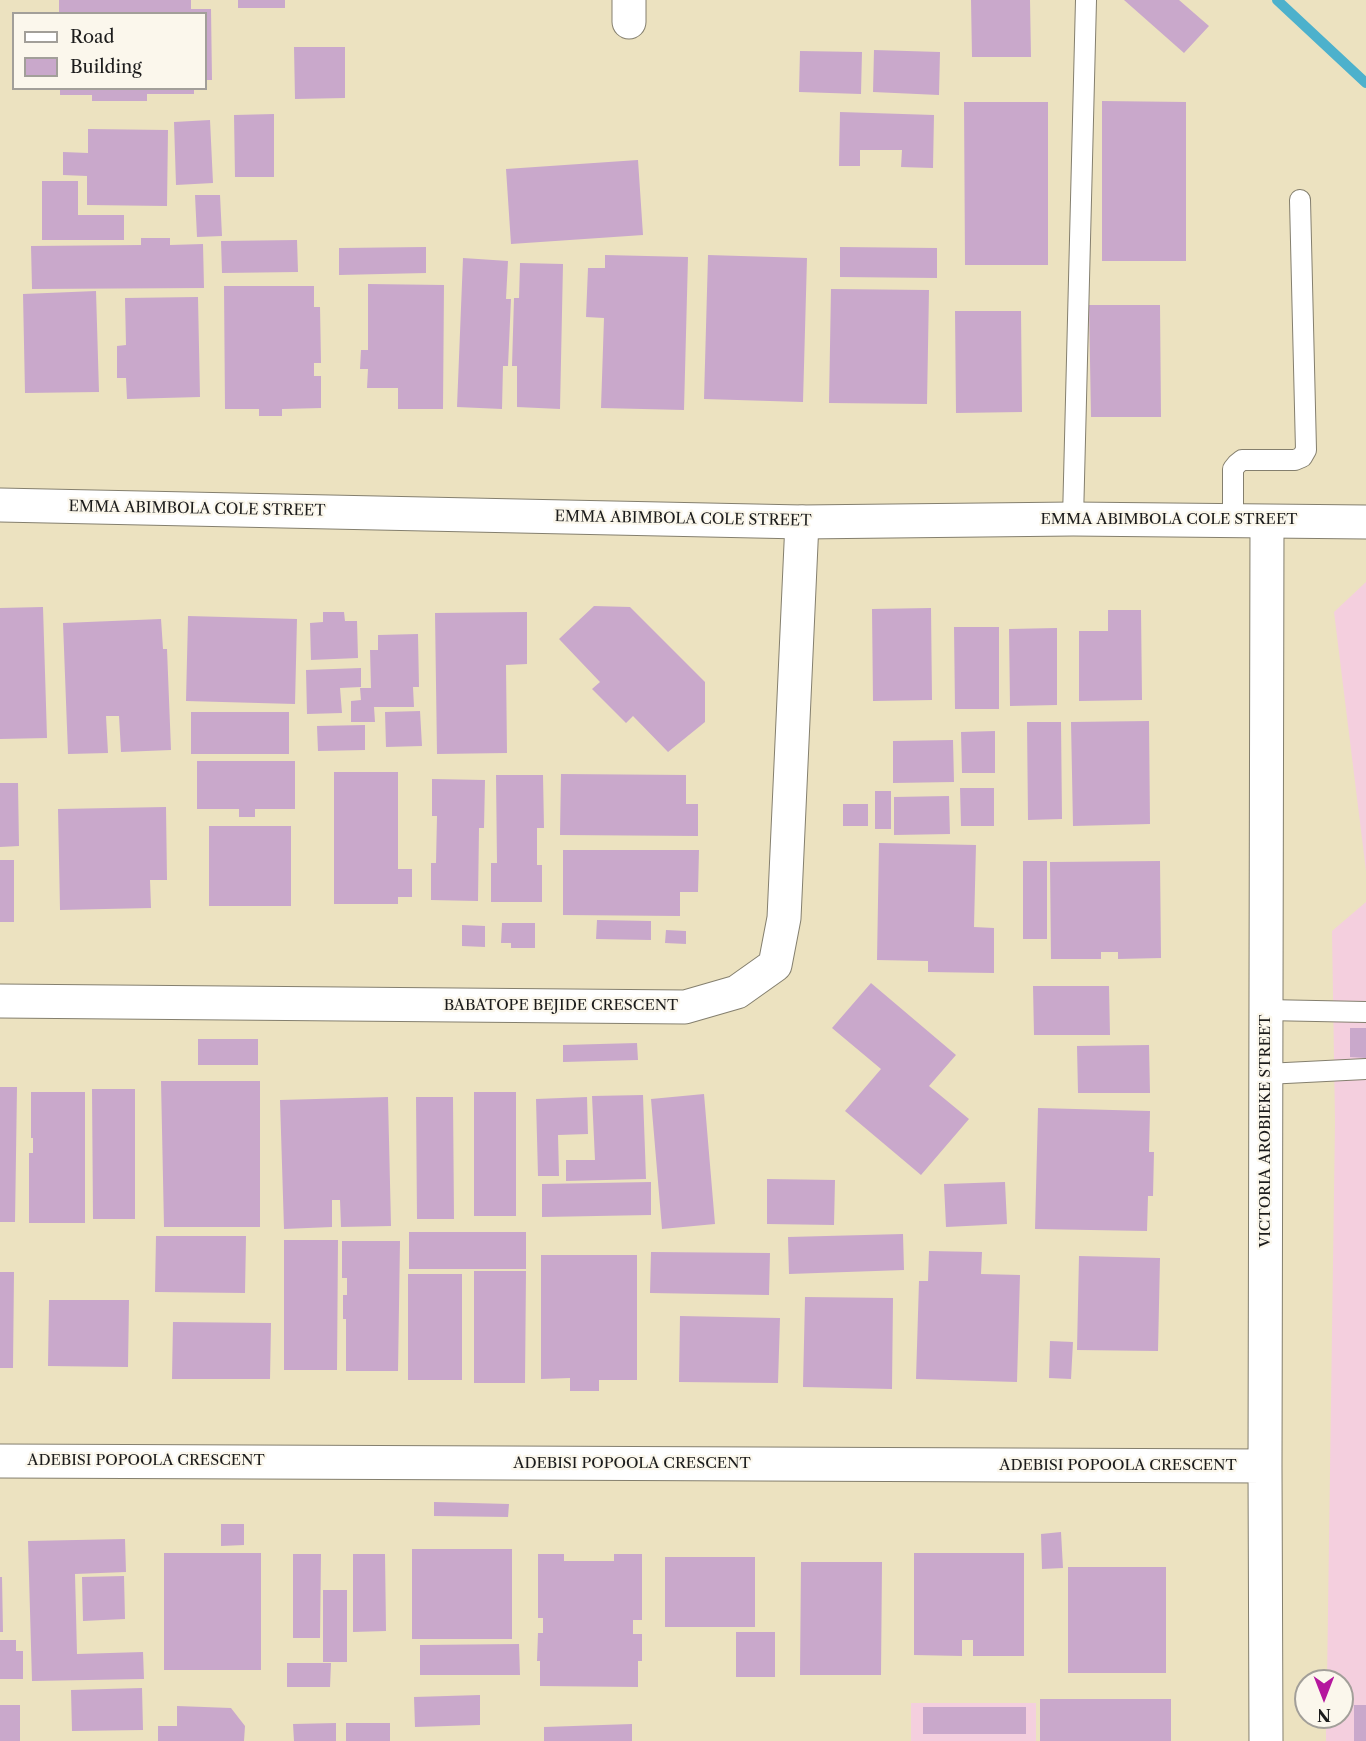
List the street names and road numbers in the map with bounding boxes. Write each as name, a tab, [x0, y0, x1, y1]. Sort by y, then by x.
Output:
street label: EMMA ABIMBOLA COLE STREET	[68, 498, 326, 520]
street label: EMMA ABIMBOLA COLE STREET	[554, 508, 812, 530]
street label: EMMA ABIMBOLA COLE STREET	[1041, 511, 1297, 529]
street label: BABATOPE BEJIDE CRESCENT	[444, 997, 678, 1015]
street label: VICTORIA AROBIEKE STREET	[1257, 1015, 1275, 1247]
street label: ADEBISI POPOOLA CRESCENT	[27, 1452, 265, 1470]
street label: ADEBISI POPOOLA CRESCENT	[513, 1455, 751, 1473]
street label: ADEBISI POPOOLA CRESCENT	[999, 1457, 1237, 1475]

